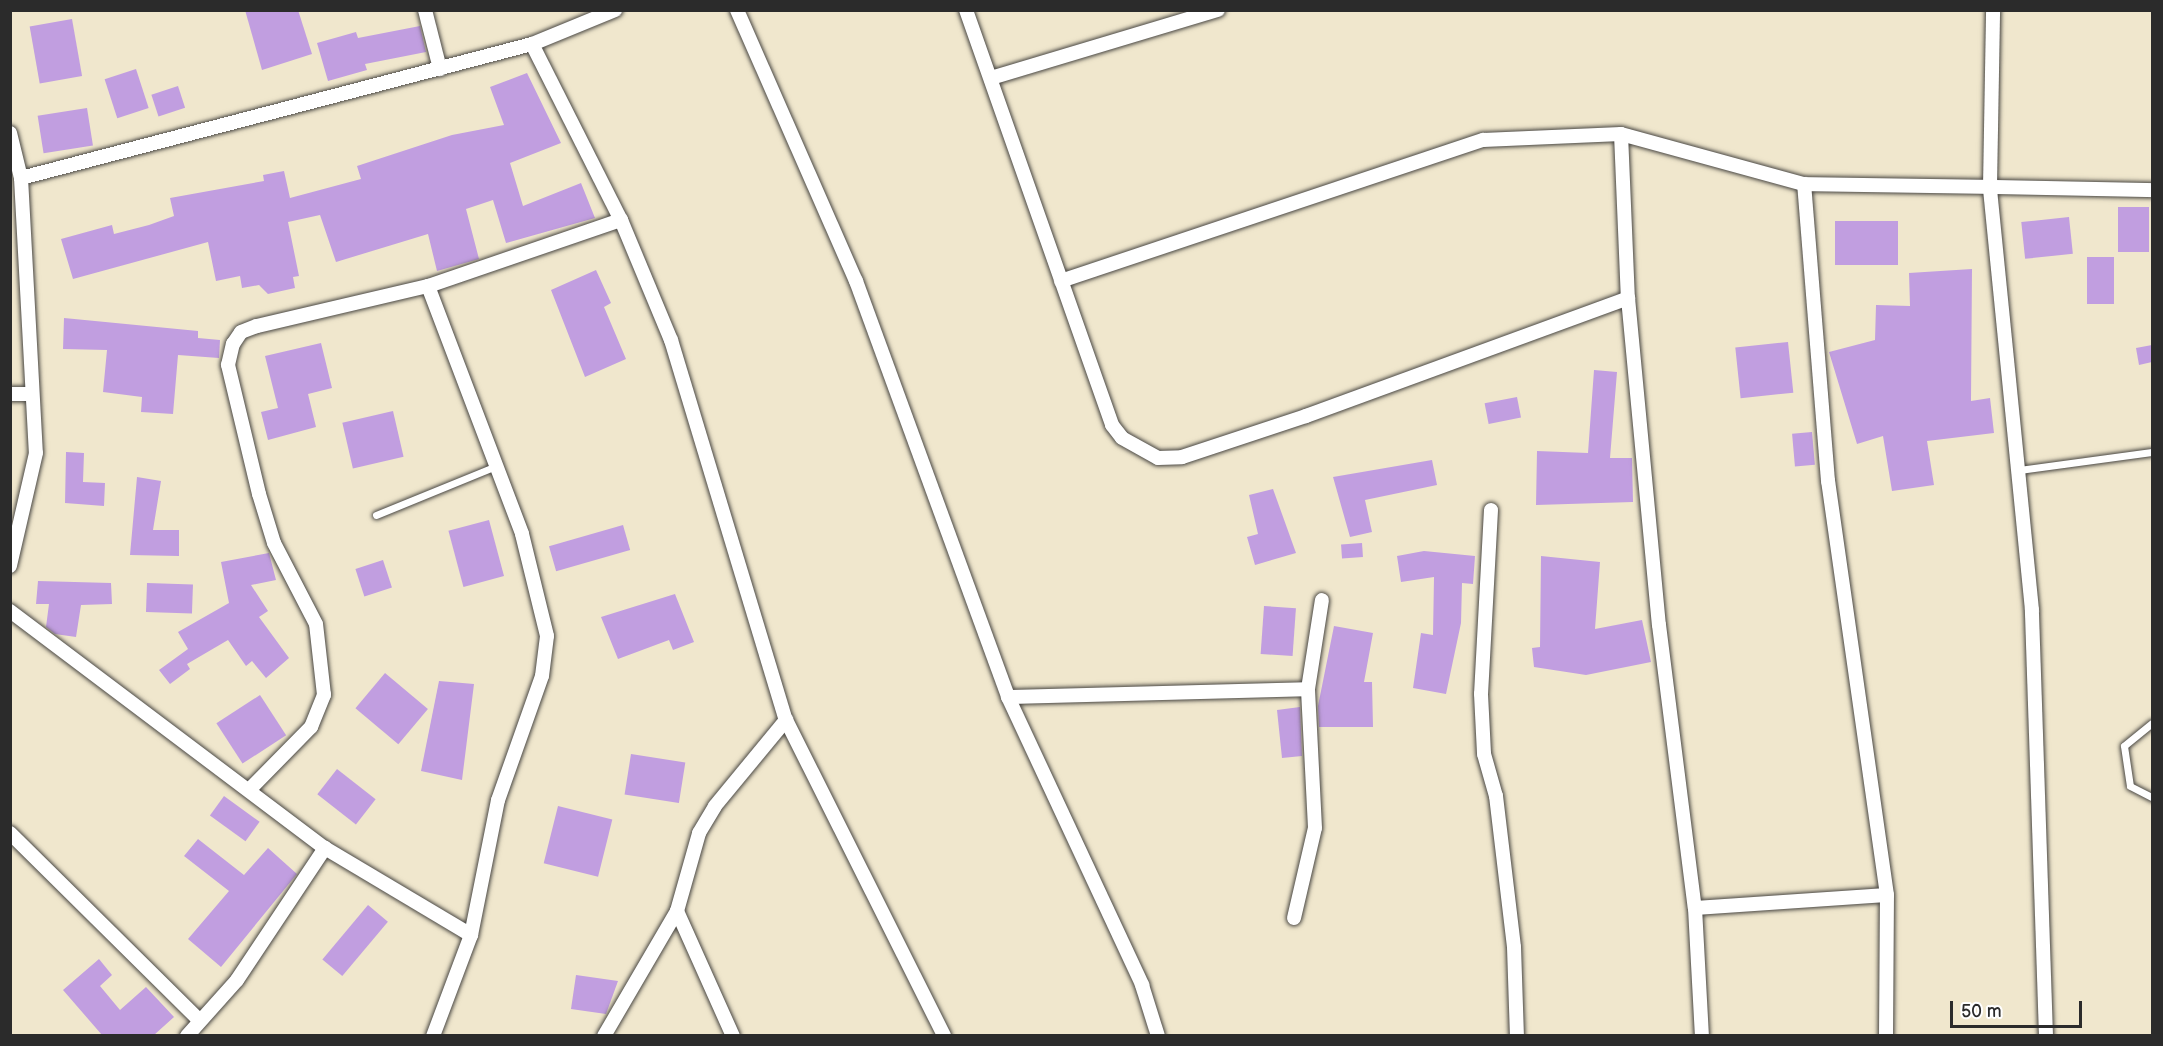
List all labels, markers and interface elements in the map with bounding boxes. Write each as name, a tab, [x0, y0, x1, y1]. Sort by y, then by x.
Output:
scale bar	[1953, 989, 2085, 1027]
text: 50 m	[1961, 1001, 2002, 1022]

